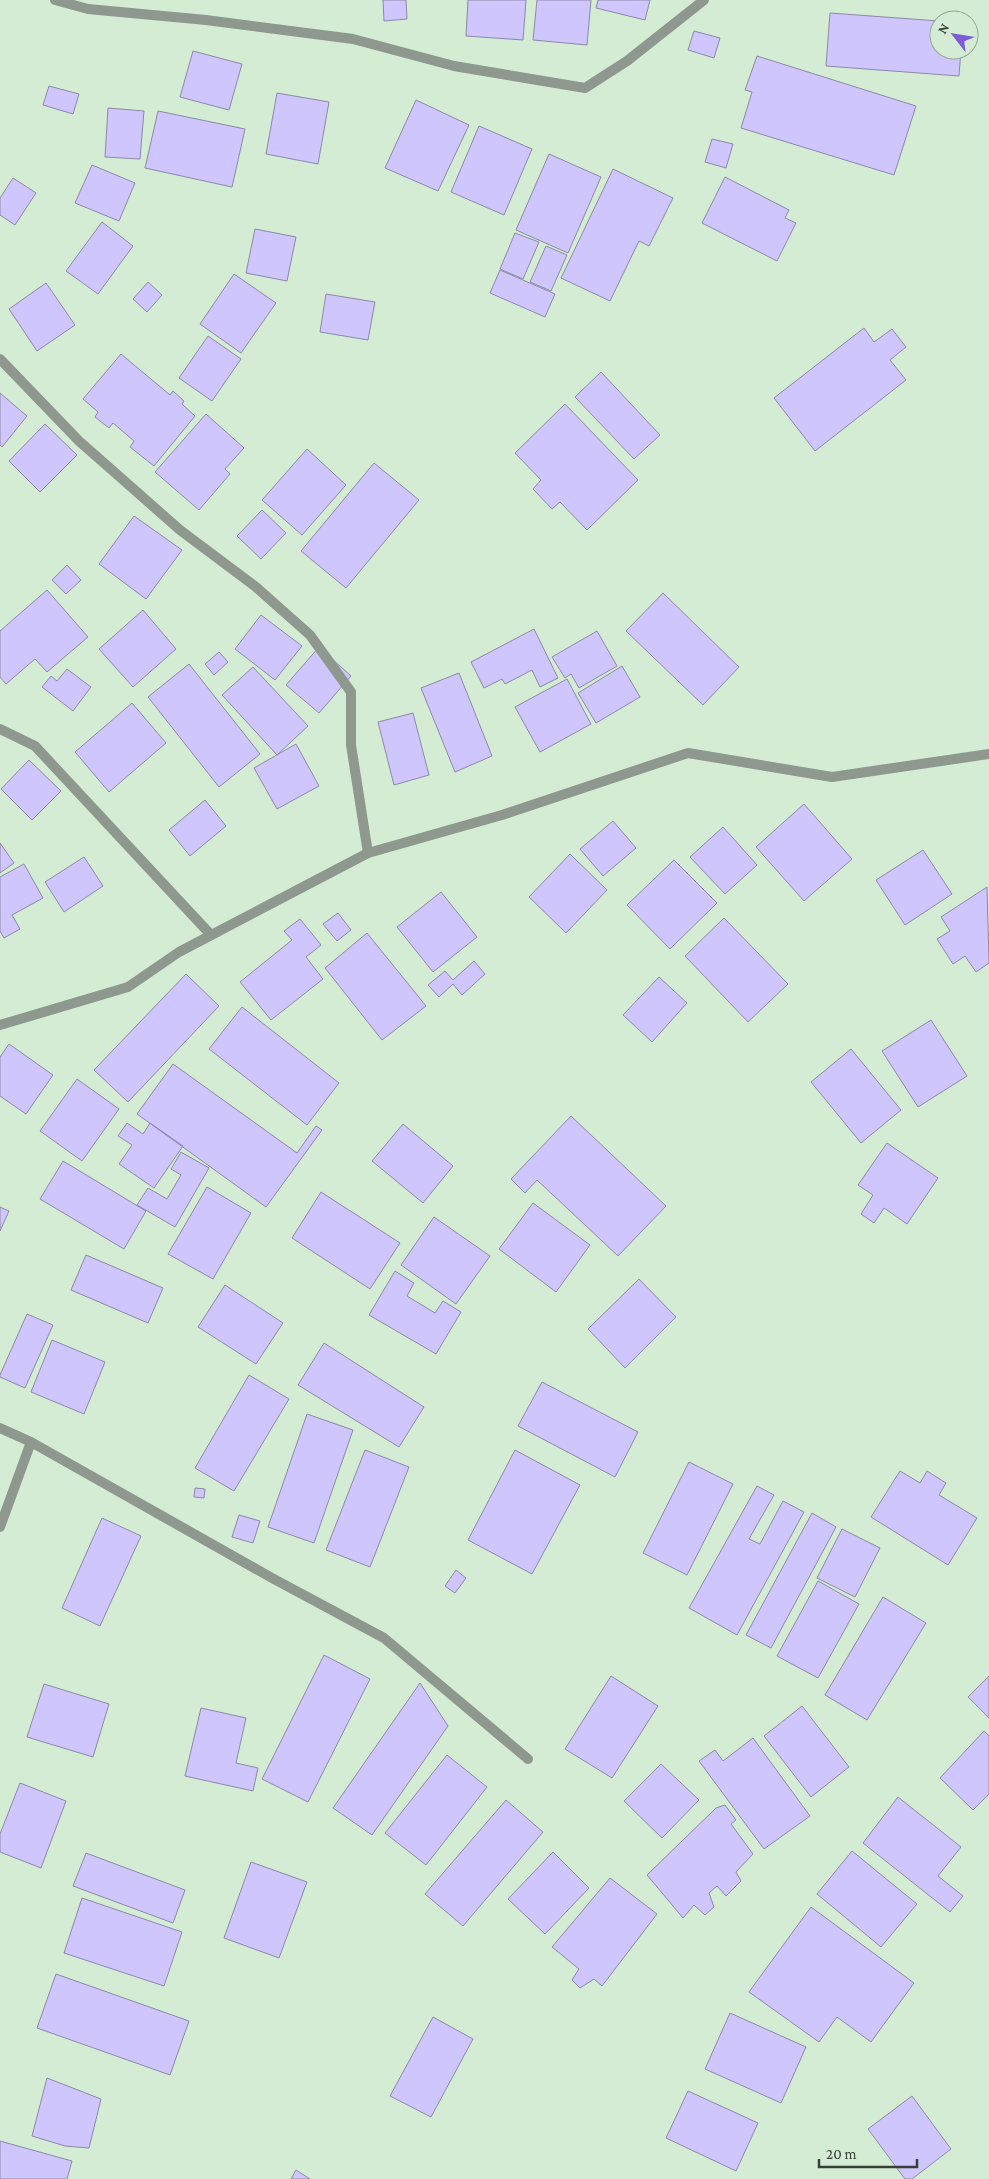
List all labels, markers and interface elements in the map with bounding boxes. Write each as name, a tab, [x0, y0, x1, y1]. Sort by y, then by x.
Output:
north arrow	[929, 10, 979, 60]
text: N	[934, 20, 952, 37]
scale bar	[819, 2136, 916, 2168]
text: 20 m	[826, 2146, 857, 2162]

